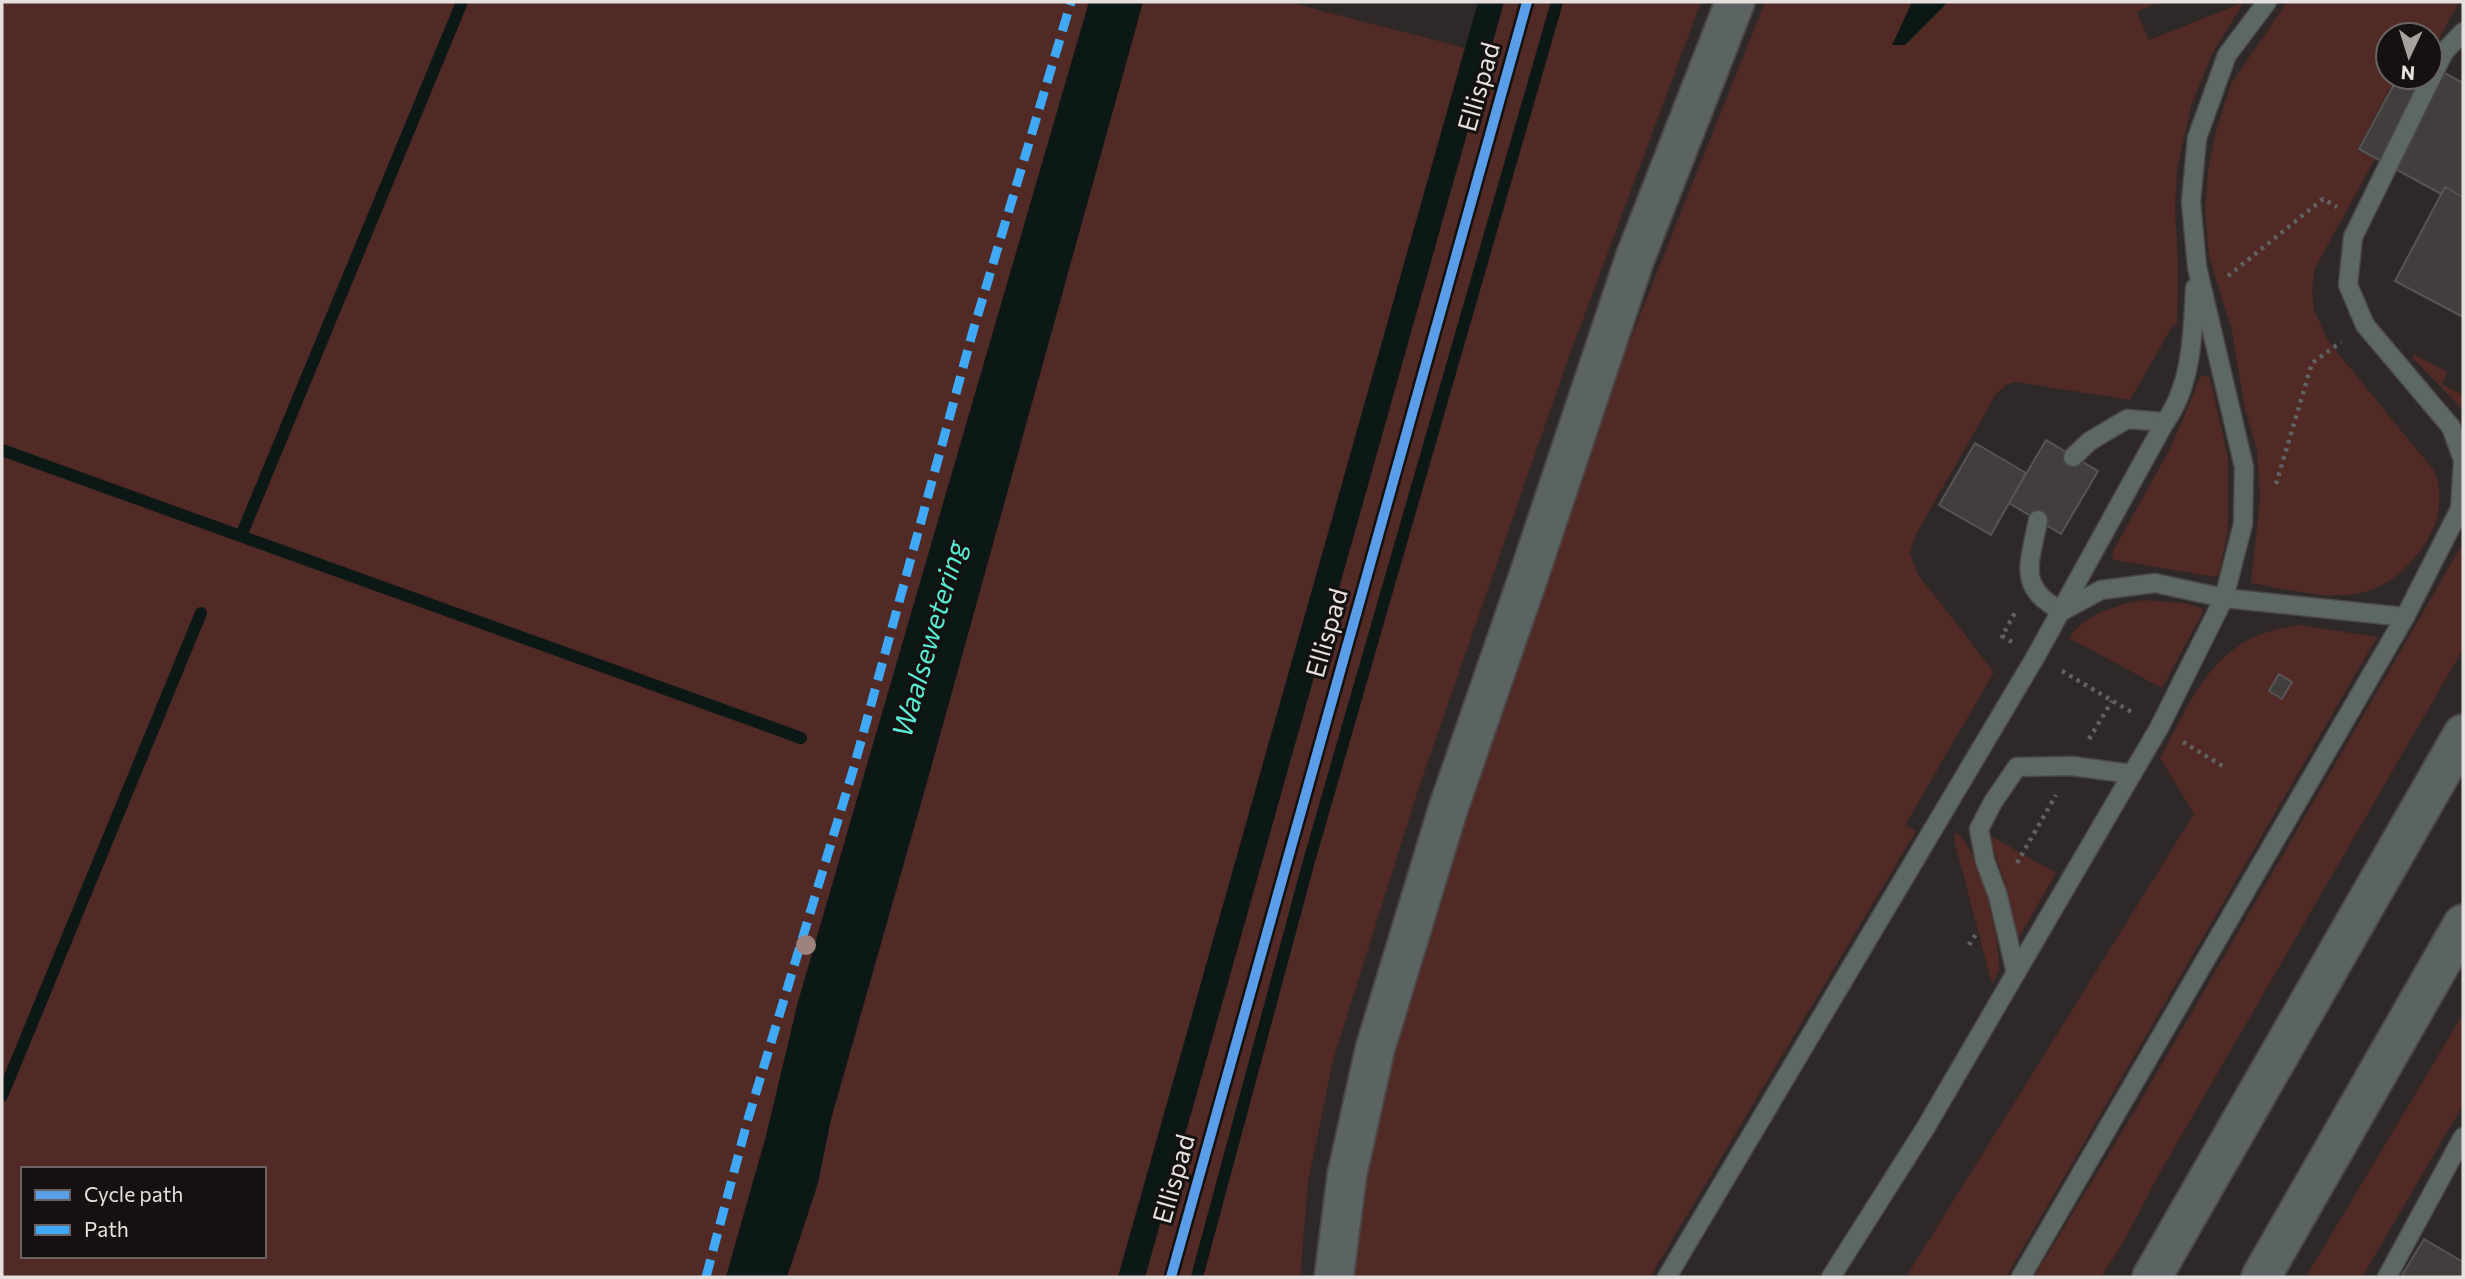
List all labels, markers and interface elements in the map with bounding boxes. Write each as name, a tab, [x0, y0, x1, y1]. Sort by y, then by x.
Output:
north arrow	[2374, 21, 2444, 91]
street label: Ellispad	[1450, 39, 1505, 135]
text: N	[2400, 61, 2416, 85]
water label: Waalsewetering	[884, 535, 973, 741]
street label: Ellispad	[1298, 585, 1353, 681]
street label: Ellispad	[1145, 1131, 1200, 1227]
legend	[21, 1167, 266, 1258]
text: Cycle path	[84, 1181, 183, 1206]
text: Path	[84, 1216, 129, 1241]

